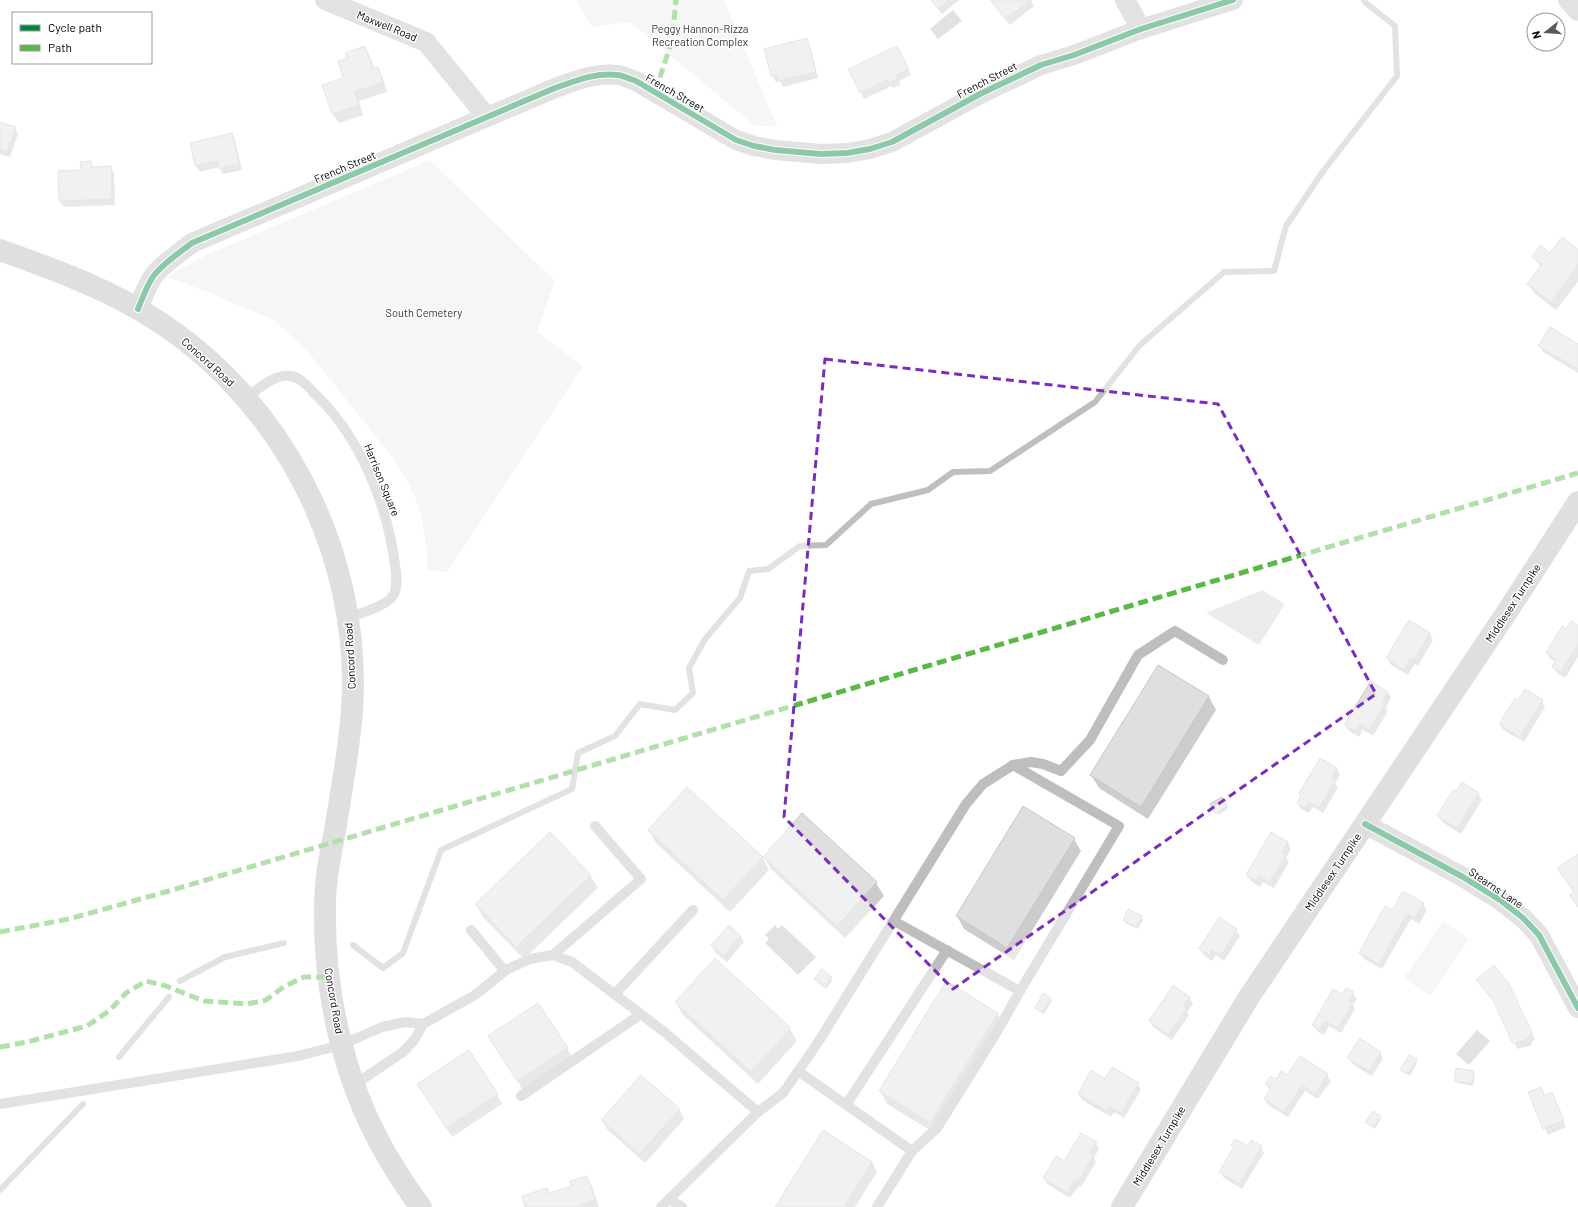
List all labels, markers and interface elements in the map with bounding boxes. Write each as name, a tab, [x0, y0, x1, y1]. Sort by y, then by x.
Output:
street label: Maxwell Road	[355, 8, 419, 44]
legend	[12, 12, 152, 64]
north arrow	[1526, 12, 1566, 52]
text: Cycle path	[48, 20, 102, 34]
park label: Peggy Hannon-Rizza Recreation Complex	[652, 22, 748, 48]
text: N	[1529, 30, 1543, 40]
text: Path	[48, 40, 72, 54]
street label: French Street	[955, 59, 1019, 100]
street label: French Street	[644, 71, 707, 115]
street label: French Street	[312, 148, 378, 185]
park label: South Cemetery	[386, 306, 462, 319]
street label: Concord Road	[179, 334, 237, 389]
street label: Harrison Square	[362, 442, 403, 518]
street label: Middlesex Turnpike	[1482, 561, 1543, 644]
street label: Concord Road	[341, 622, 358, 690]
street label: Middlesex Turnpike	[1302, 830, 1364, 913]
street label: Stearns Lane	[1467, 865, 1526, 911]
street label: Concord Road	[322, 967, 347, 1035]
street label: Middlesex Turnpike	[1130, 1103, 1188, 1188]

